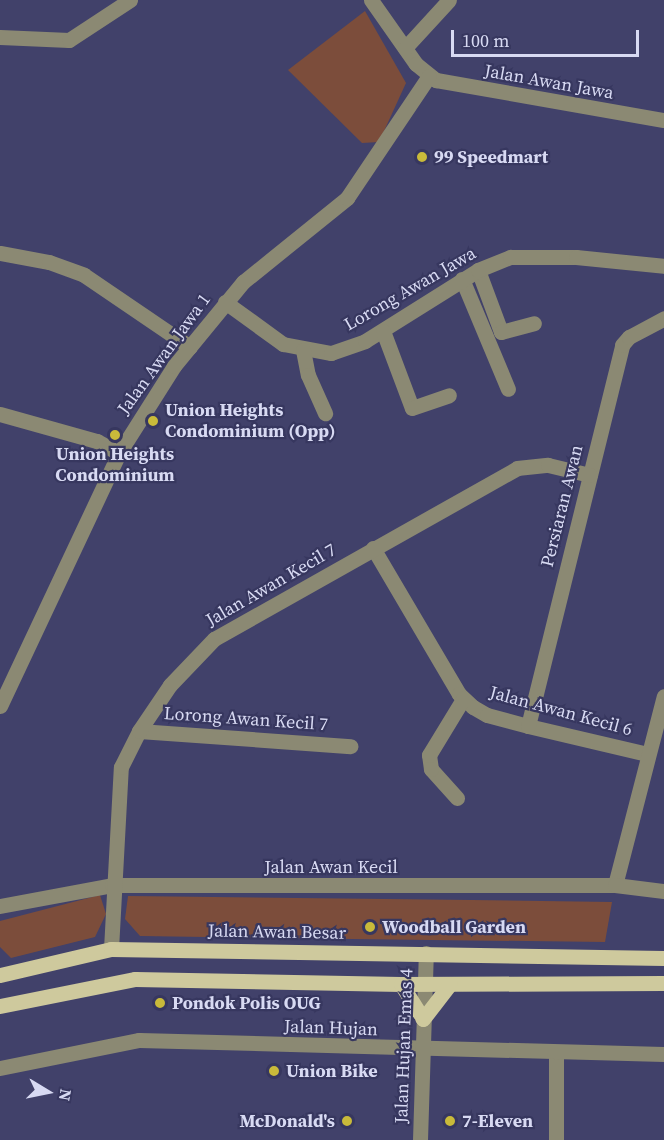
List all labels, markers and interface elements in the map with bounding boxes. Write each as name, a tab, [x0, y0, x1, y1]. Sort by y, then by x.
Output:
scale bar	[454, 18, 642, 56]
text: 100 m	[462, 28, 509, 53]
street label: Jalan Awan Jawa	[483, 60, 615, 104]
place label: 99 Speedmart	[434, 146, 548, 168]
marker: 99 Speedmart	[415, 150, 429, 164]
street label: Lorong Awan Jawa	[340, 243, 480, 335]
street label: Jalan Awan Jawa 1	[113, 289, 215, 419]
place label: Union Heights Condominium (Opp)	[165, 400, 335, 442]
marker: Union Heights Condominium (Opp)	[146, 414, 160, 428]
marker: Union Heights Condominium	[108, 428, 122, 442]
street label: Persiaran Awan	[536, 443, 588, 569]
place label: Union Heights Condominium	[55, 444, 175, 486]
street label: Jalan Awan Kecil 7	[202, 539, 340, 631]
street label: Jalan Awan Kecil 6	[487, 682, 635, 740]
street label: Lorong Awan Kecil 7	[163, 702, 329, 736]
street label: Jalan Awan Kecil	[264, 856, 398, 878]
place label: Woodball Garden	[382, 916, 526, 938]
street label: Jalan Awan Besar	[208, 920, 346, 944]
marker: Woodball Garden	[363, 920, 377, 934]
street label: Jalan Hujan Emas 4	[390, 968, 418, 1124]
place label: Pondok Polis OUG	[172, 992, 321, 1014]
marker: Pondok Polis OUG	[153, 996, 167, 1010]
street label: Jalan Hujan	[284, 1016, 378, 1040]
place label: Union Bike	[286, 1060, 378, 1082]
north arrow	[18, 1062, 78, 1122]
marker: Union Bike	[267, 1064, 281, 1078]
text: N	[54, 1087, 78, 1103]
place label: McDonald's	[239, 1110, 335, 1132]
place label: 7-Eleven	[462, 1110, 533, 1132]
marker: McDonald's	[340, 1114, 354, 1128]
marker: 7-Eleven	[443, 1114, 457, 1128]

